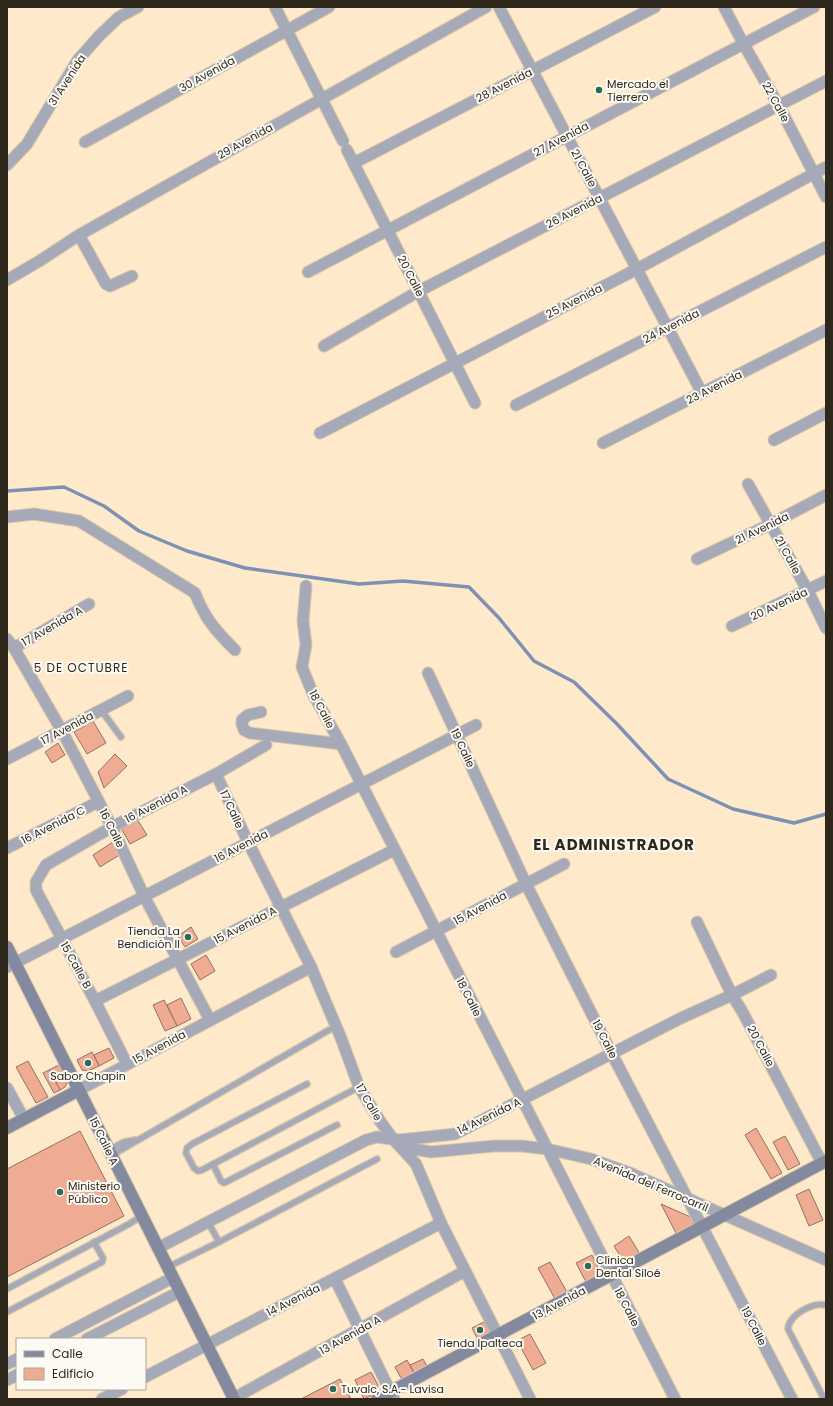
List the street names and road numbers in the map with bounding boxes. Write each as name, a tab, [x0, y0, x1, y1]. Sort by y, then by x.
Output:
street label: 31 Avenida	[45, 51, 89, 109]
street label: 30 Avenida	[176, 52, 238, 96]
street label: 28 Avenida	[473, 64, 535, 106]
street label: 22 Calle	[758, 79, 794, 125]
street label: 27 Avenida	[531, 118, 591, 160]
street label: 29 Avenida	[214, 119, 276, 163]
street label: 21 Calle	[567, 146, 601, 190]
street label: 26 Avenida	[543, 190, 605, 232]
street label: 20 Calle	[394, 253, 428, 300]
street label: 25 Avenida	[543, 280, 605, 322]
street label: 24 Avenida	[640, 305, 702, 347]
street label: 23 Avenida	[683, 366, 745, 408]
street label: 21 Avenida	[733, 508, 791, 548]
street label: 21 Calle	[771, 533, 805, 577]
street label: 20 Avenida	[748, 584, 810, 624]
street label: 17 Avenida A	[19, 602, 86, 650]
street label: 18 Calle	[305, 687, 339, 731]
street label: 17 Avenida	[38, 707, 96, 749]
street label: 19 Calle	[447, 726, 479, 770]
street label: 16 Avenida A	[122, 781, 191, 827]
street label: 17 Calle	[216, 787, 248, 831]
street label: 16 Avenida C	[18, 802, 88, 848]
street label: 16 Calle	[95, 806, 129, 850]
street label: 16 Avenida	[211, 826, 271, 866]
street label: 15 Avenida	[450, 887, 510, 929]
street label: 15 Avenida A	[211, 902, 280, 948]
street label: 15 Calle B	[57, 939, 96, 991]
street label: 18 Calle	[452, 975, 486, 1019]
street label: 19 Calle	[588, 1017, 622, 1061]
street label: 20 Calle	[744, 1023, 779, 1069]
street label: 15 Avenida	[129, 1026, 189, 1068]
street label: 17 Calle	[352, 1080, 386, 1124]
street label: 14 Avenida A	[455, 1093, 524, 1138]
street label: 15 Calle A	[85, 1114, 123, 1168]
street label: Avenida del Ferrocarril	[591, 1153, 711, 1215]
street label: 14 Avenida	[263, 1280, 323, 1320]
street label: 13 Avenida	[530, 1282, 588, 1324]
street label: 18 Calle	[610, 1285, 644, 1329]
street label: 19 Calle	[737, 1304, 771, 1348]
street label: 13 Avenida A	[316, 1311, 384, 1359]

